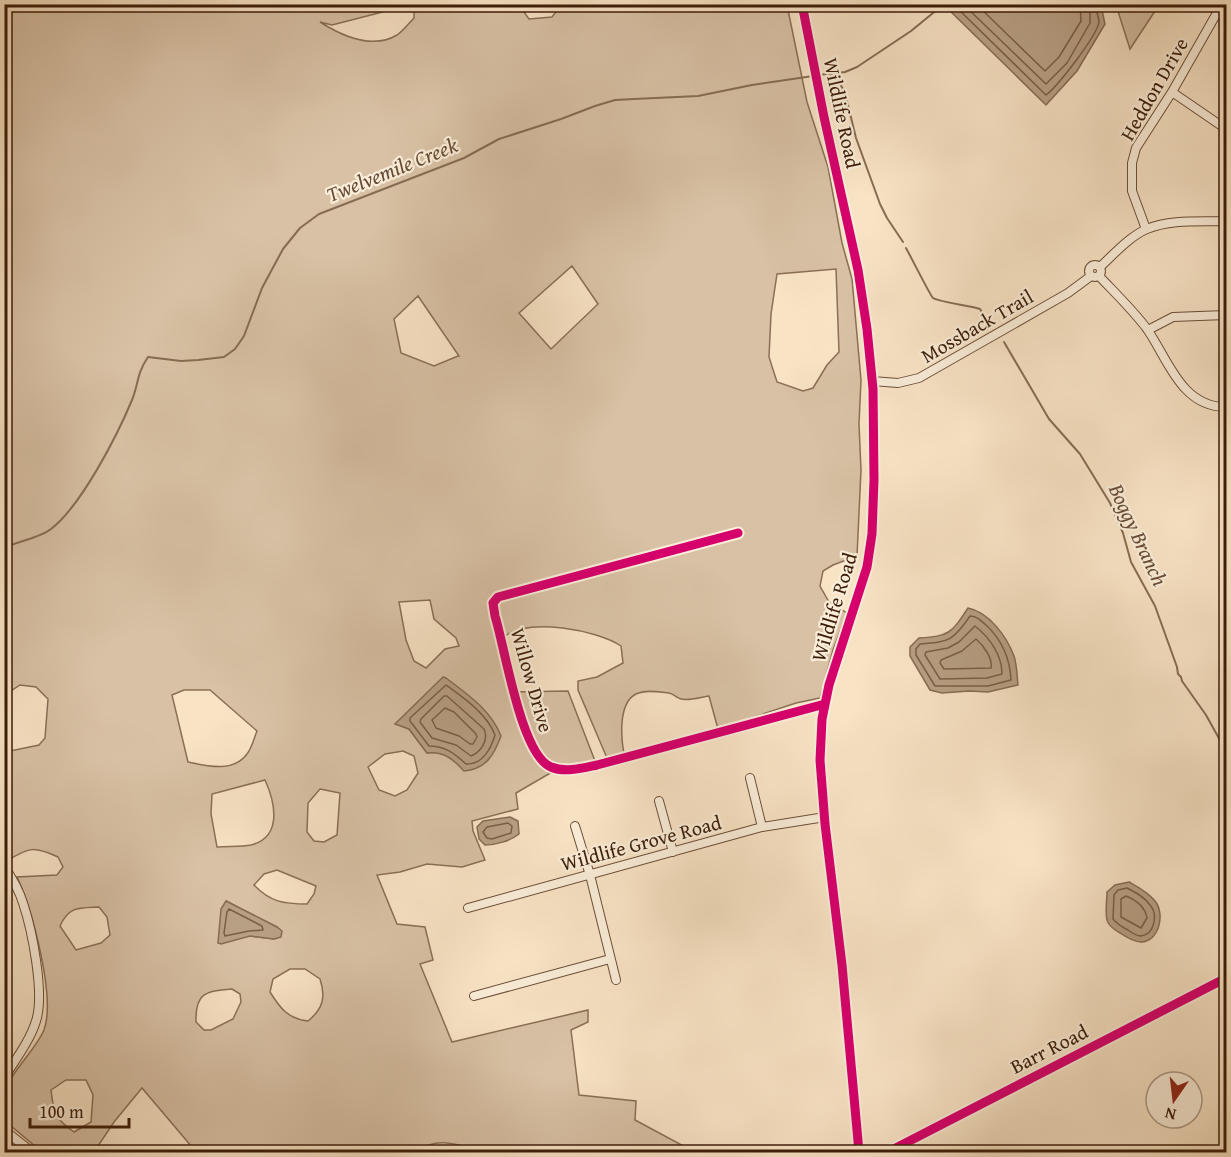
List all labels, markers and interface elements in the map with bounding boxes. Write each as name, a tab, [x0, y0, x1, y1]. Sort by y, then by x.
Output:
street label: Heddon Drive	[1112, 32, 1195, 146]
street label: Wildlife Road	[817, 55, 868, 171]
water label: Twelvemile Creek	[322, 129, 462, 210]
street label: Mossback Trail	[915, 281, 1039, 369]
water label: Boggy Branch	[1101, 478, 1176, 591]
street label: Wildlife Road	[803, 549, 864, 665]
street label: Willow Drive	[504, 624, 561, 735]
street label: Wildlife Grove Road	[557, 807, 725, 878]
street label: Barr Road	[1005, 1017, 1093, 1080]
north arrow	[1144, 1070, 1204, 1130]
scale bar	[30, 1091, 129, 1129]
text: 100 m	[39, 1098, 84, 1125]
text: N	[1162, 1102, 1178, 1127]

